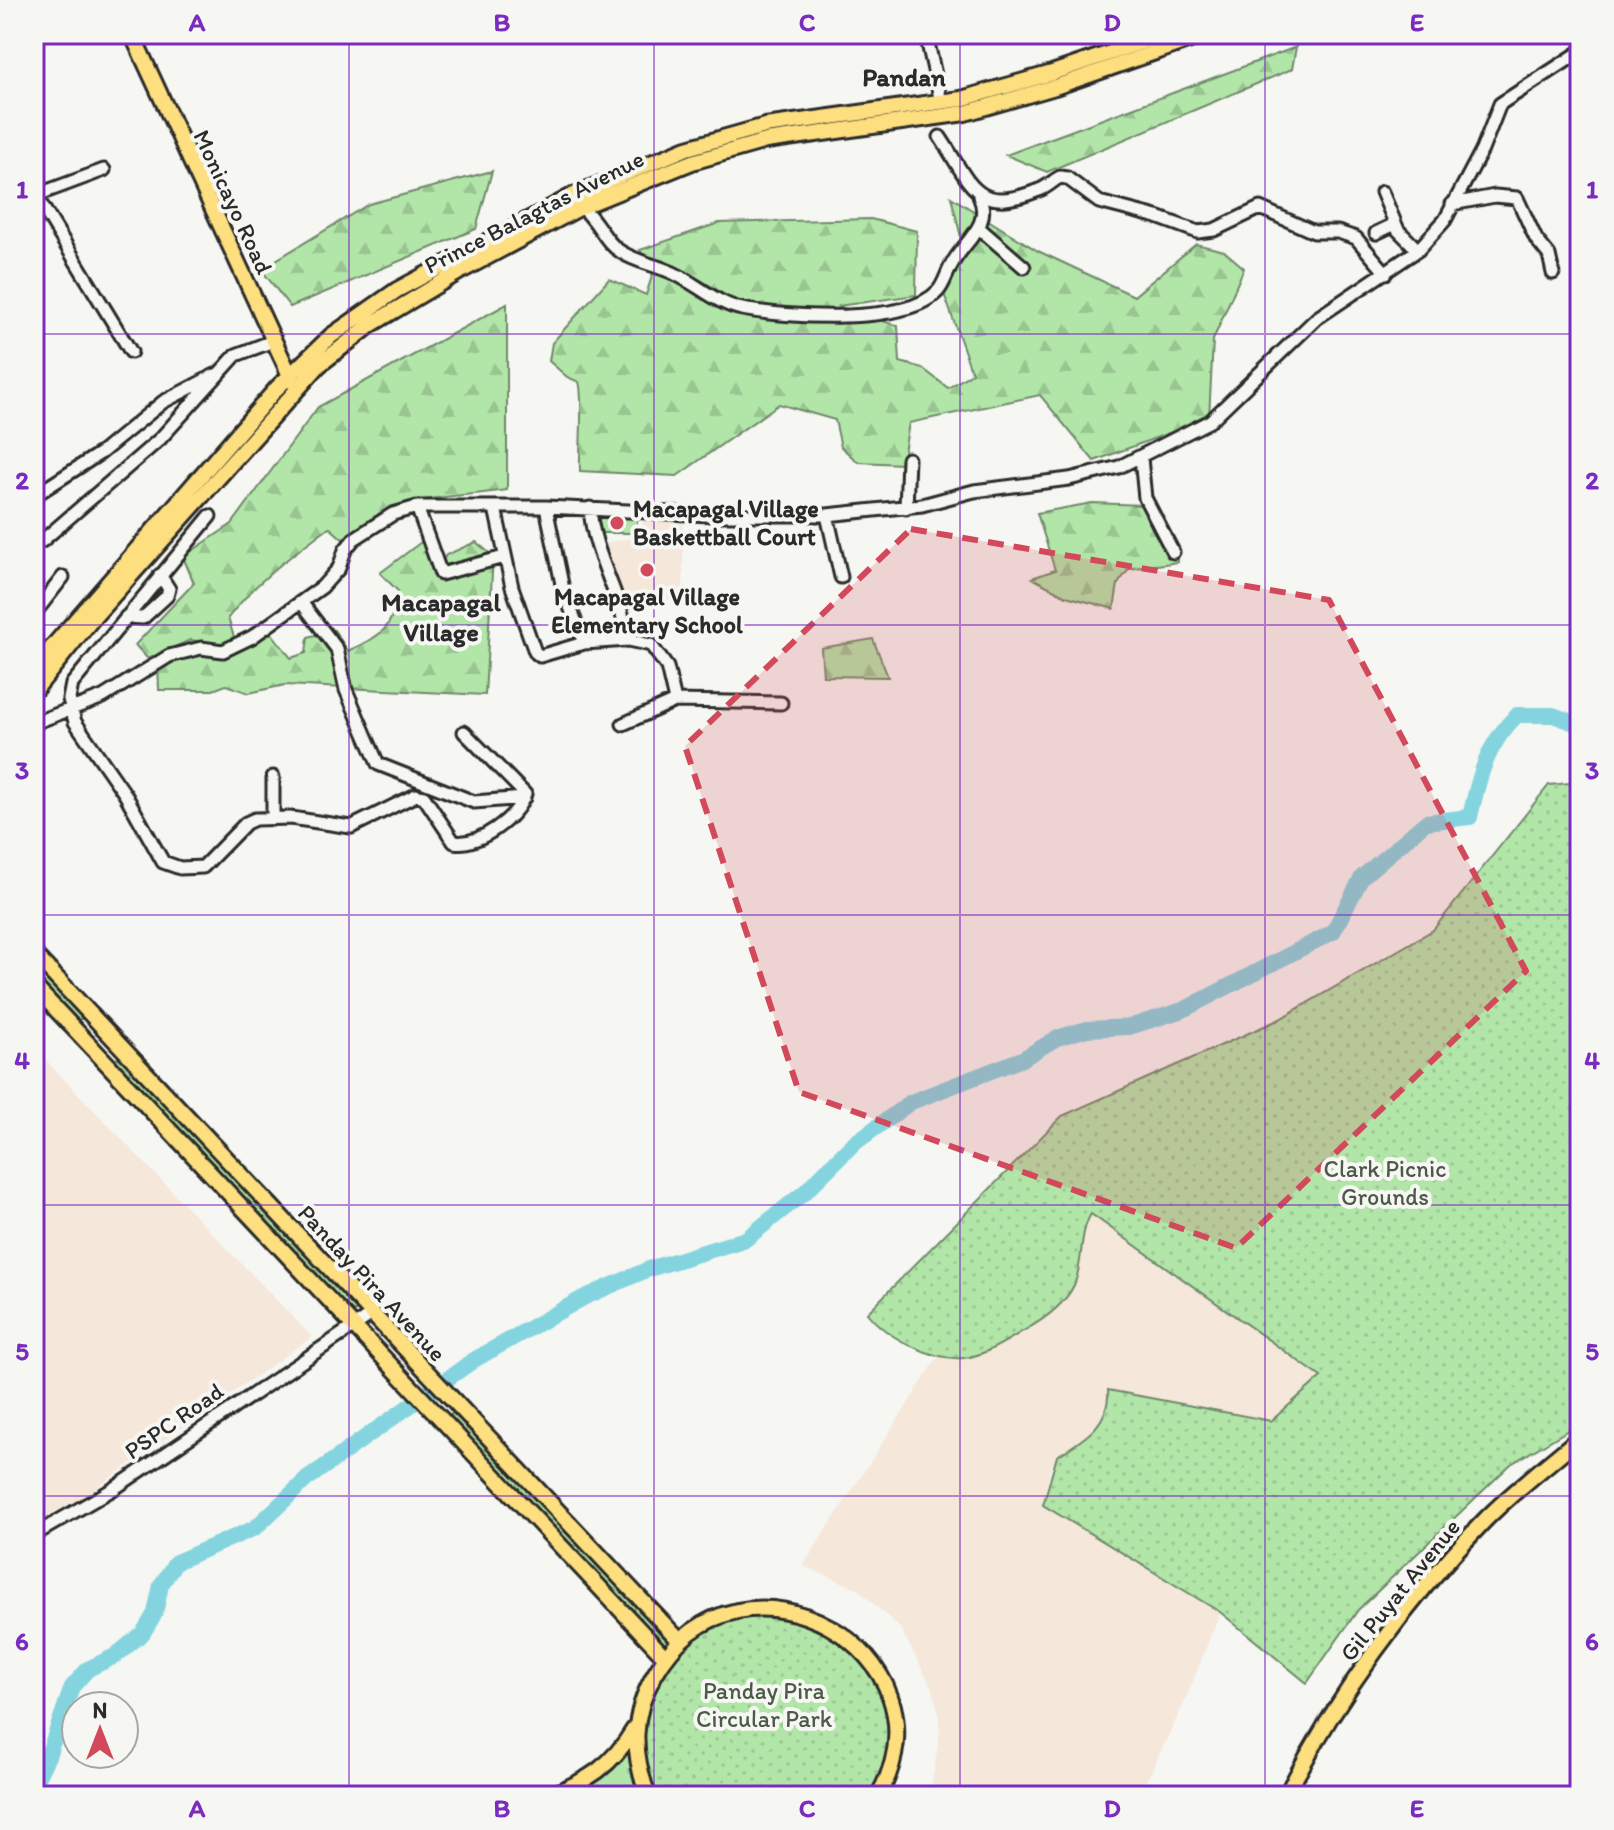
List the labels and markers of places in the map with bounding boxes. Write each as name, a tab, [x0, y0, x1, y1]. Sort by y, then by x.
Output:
place label: Macapagal Village Baskettball Court	[633, 494, 819, 551]
marker: Macapagal Village Baskettball Court	[608, 514, 626, 532]
marker: Macapagal Village Elementary School	[638, 561, 656, 579]
place label: Macapagal Village Elementary School	[551, 582, 743, 640]

